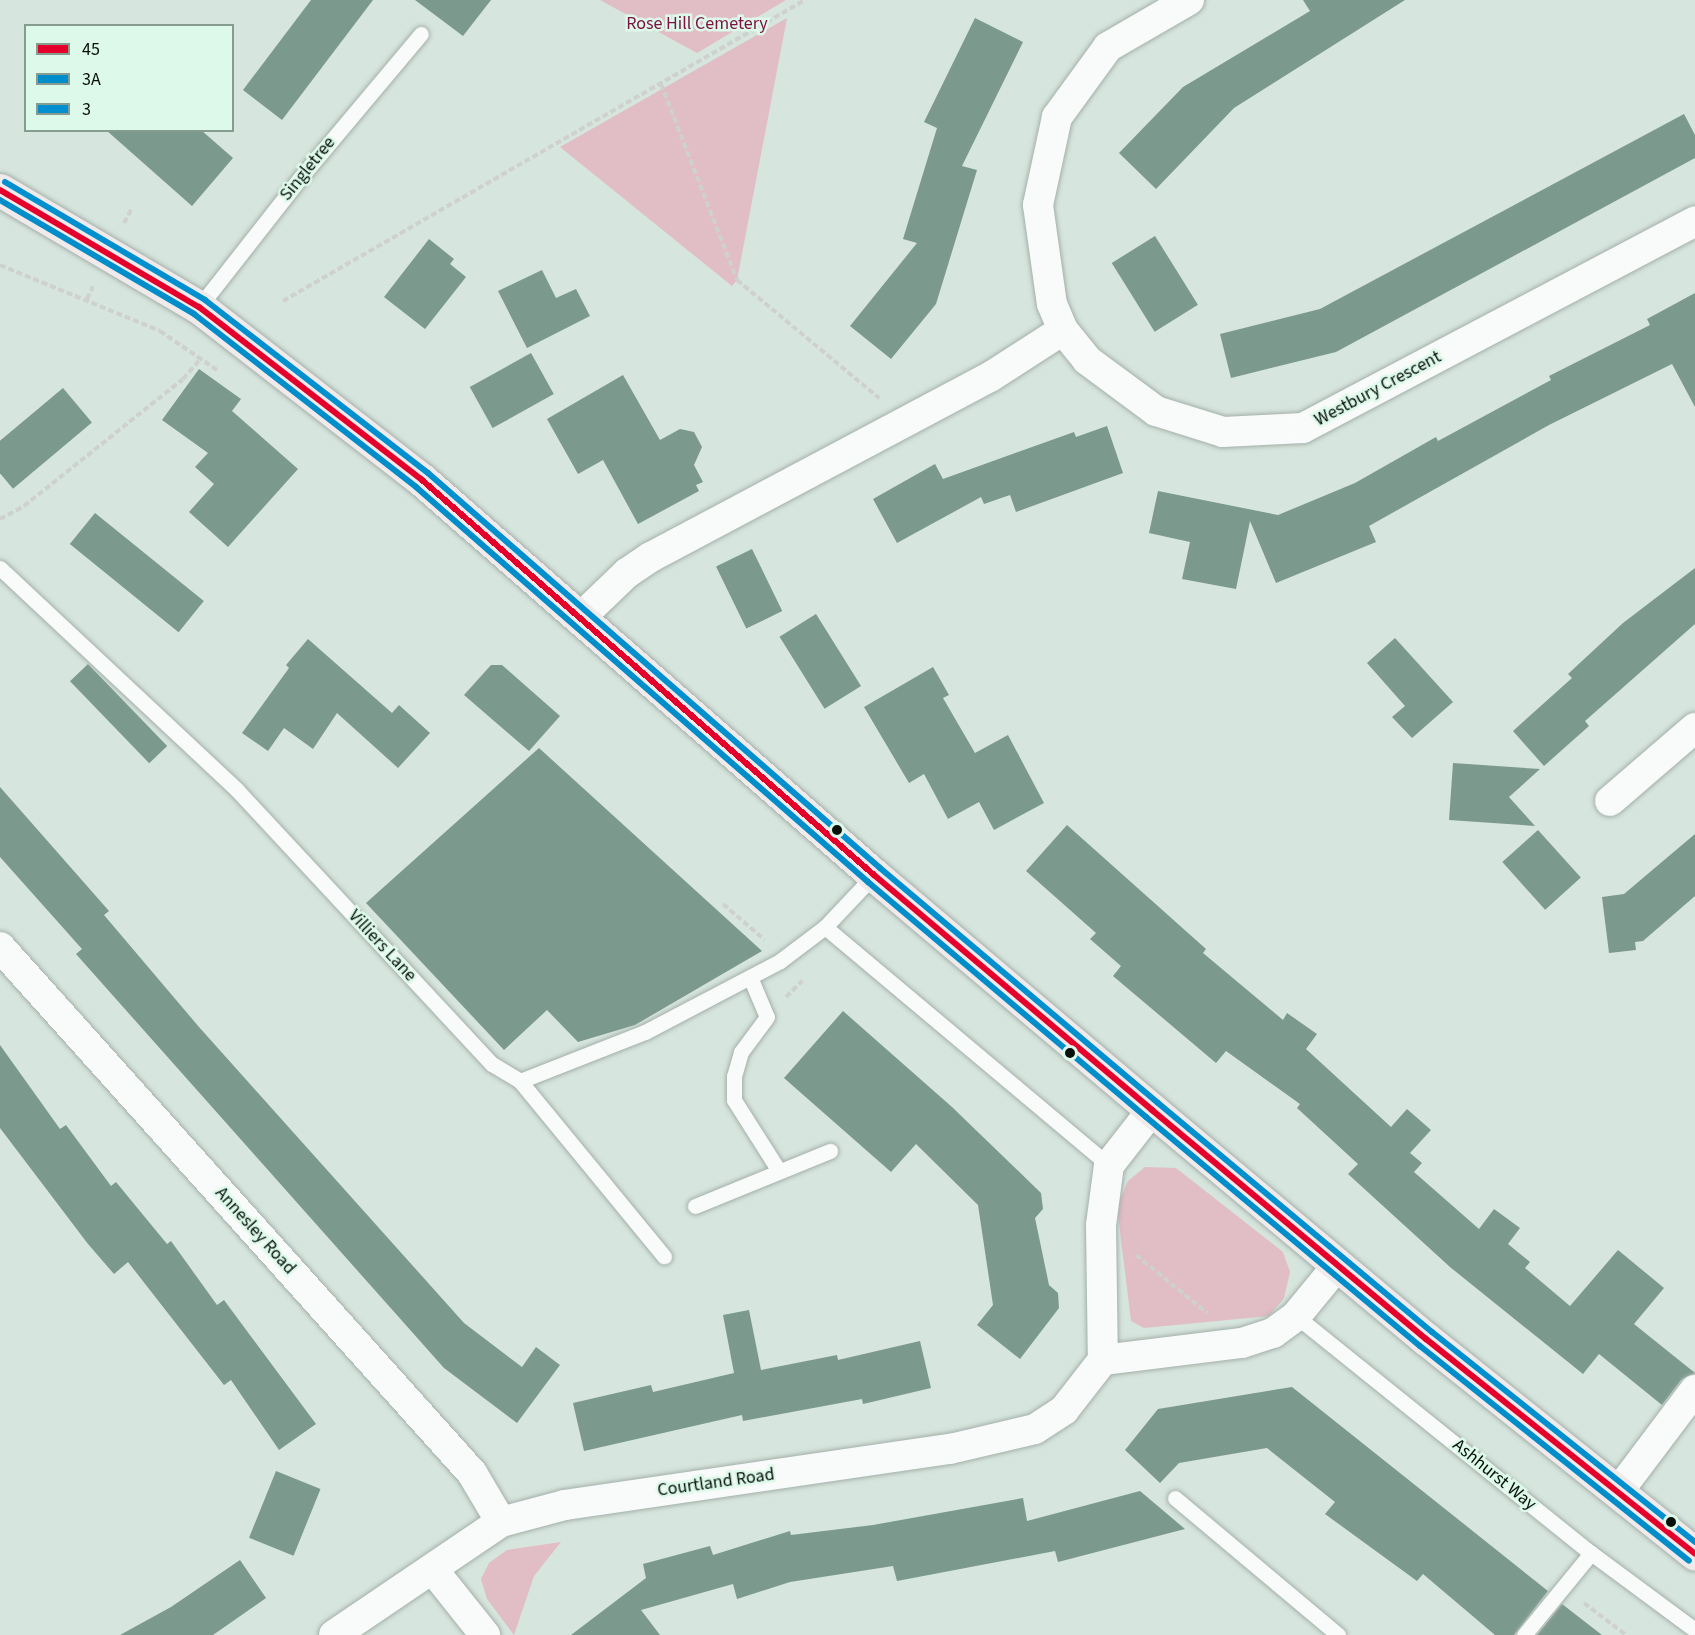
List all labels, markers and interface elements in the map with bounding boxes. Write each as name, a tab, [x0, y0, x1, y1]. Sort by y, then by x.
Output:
park label: Rose Hill Cemetery	[626, 13, 768, 35]
legend	[24, 24, 234, 132]
text: 45	[82, 37, 100, 62]
text: 3A	[82, 67, 101, 92]
text: 3	[82, 97, 91, 122]
street label: Singletree	[276, 133, 340, 205]
street label: Westbury Crescent	[1311, 347, 1445, 431]
unlabelled marker	[831, 824, 843, 836]
street label: Villiers Lane	[343, 906, 421, 986]
unlabelled marker	[1064, 1047, 1076, 1059]
street label: Annesley Road	[210, 1183, 300, 1279]
street label: Ashhurst Way	[1448, 1435, 1540, 1515]
street label: Courtland Road	[656, 1464, 776, 1502]
unlabelled marker	[1665, 1516, 1677, 1528]

